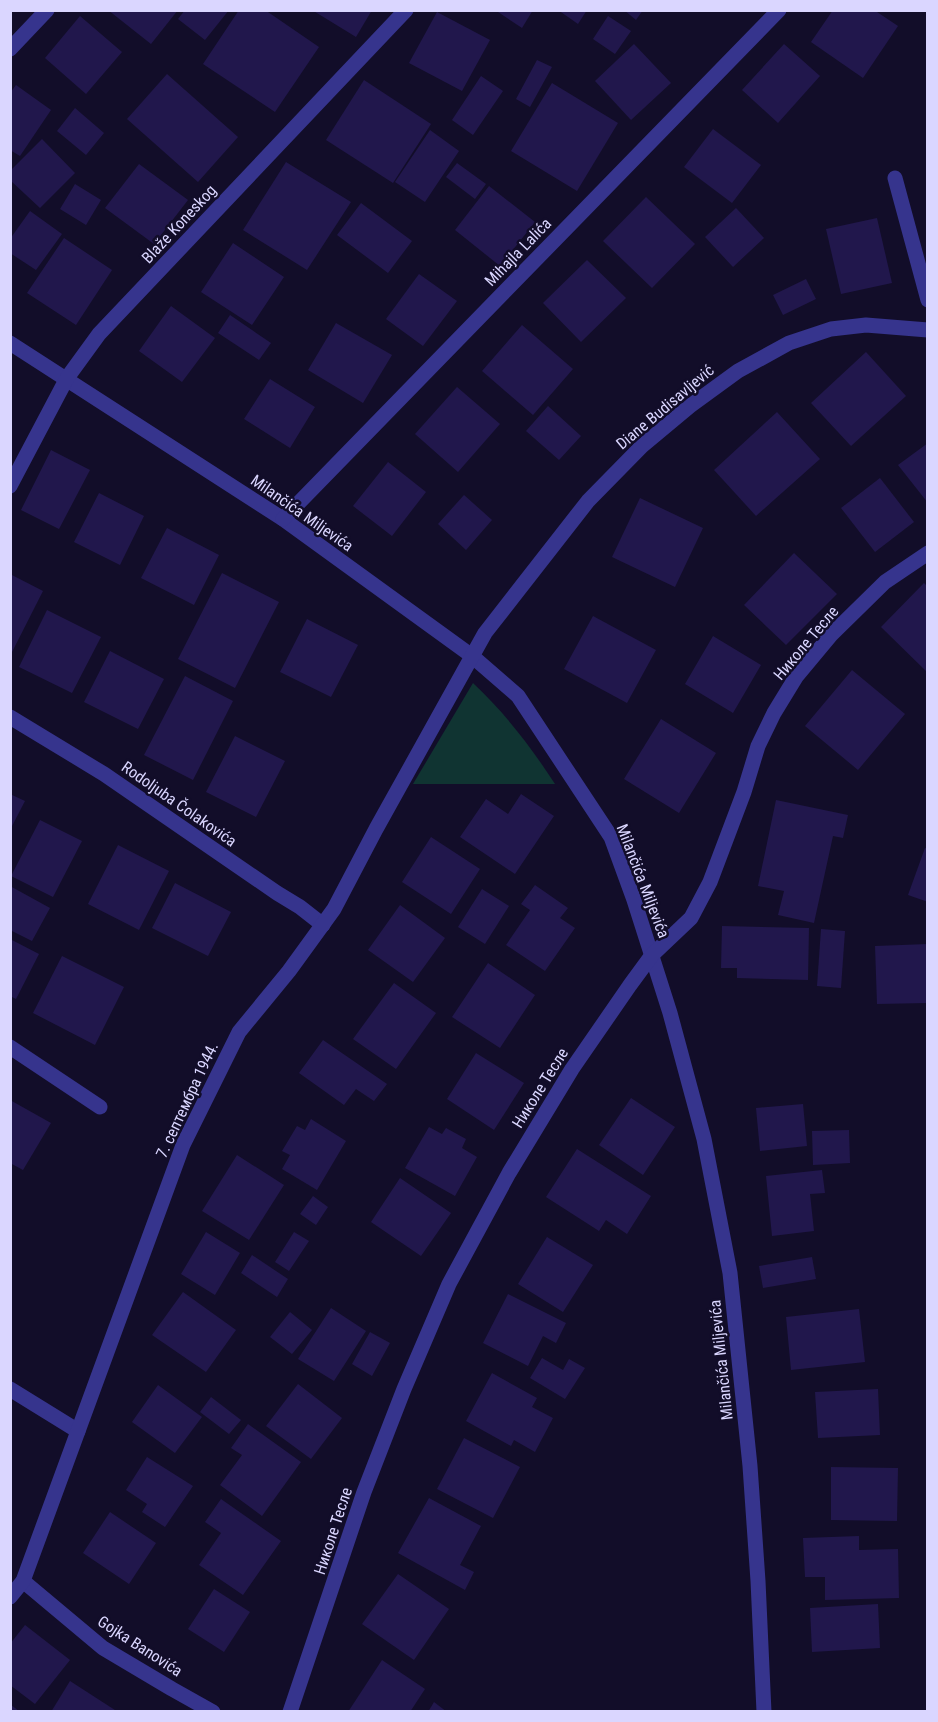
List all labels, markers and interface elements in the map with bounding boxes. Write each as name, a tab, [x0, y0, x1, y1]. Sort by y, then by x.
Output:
street label: Blaže Koneskog	[138, 181, 220, 267]
street label: Mihajla Lalića	[481, 214, 555, 290]
street label: Diane Budisavljević	[612, 361, 718, 453]
street label: Milančića Miljevića	[247, 471, 357, 555]
street label: Николе Тесле	[770, 602, 842, 684]
street label: Rodoljuba Čolakovića	[118, 756, 241, 851]
street label: Milančića Miljevića	[613, 821, 673, 941]
street label: 7. септембра 1944.	[152, 1039, 222, 1161]
street label: Николе Тесле	[508, 1045, 572, 1131]
street label: Milančića Miljevića	[705, 1299, 737, 1421]
street label: Николе Тесле	[310, 1485, 356, 1577]
street label: Gojka Banovića	[94, 1612, 186, 1680]

